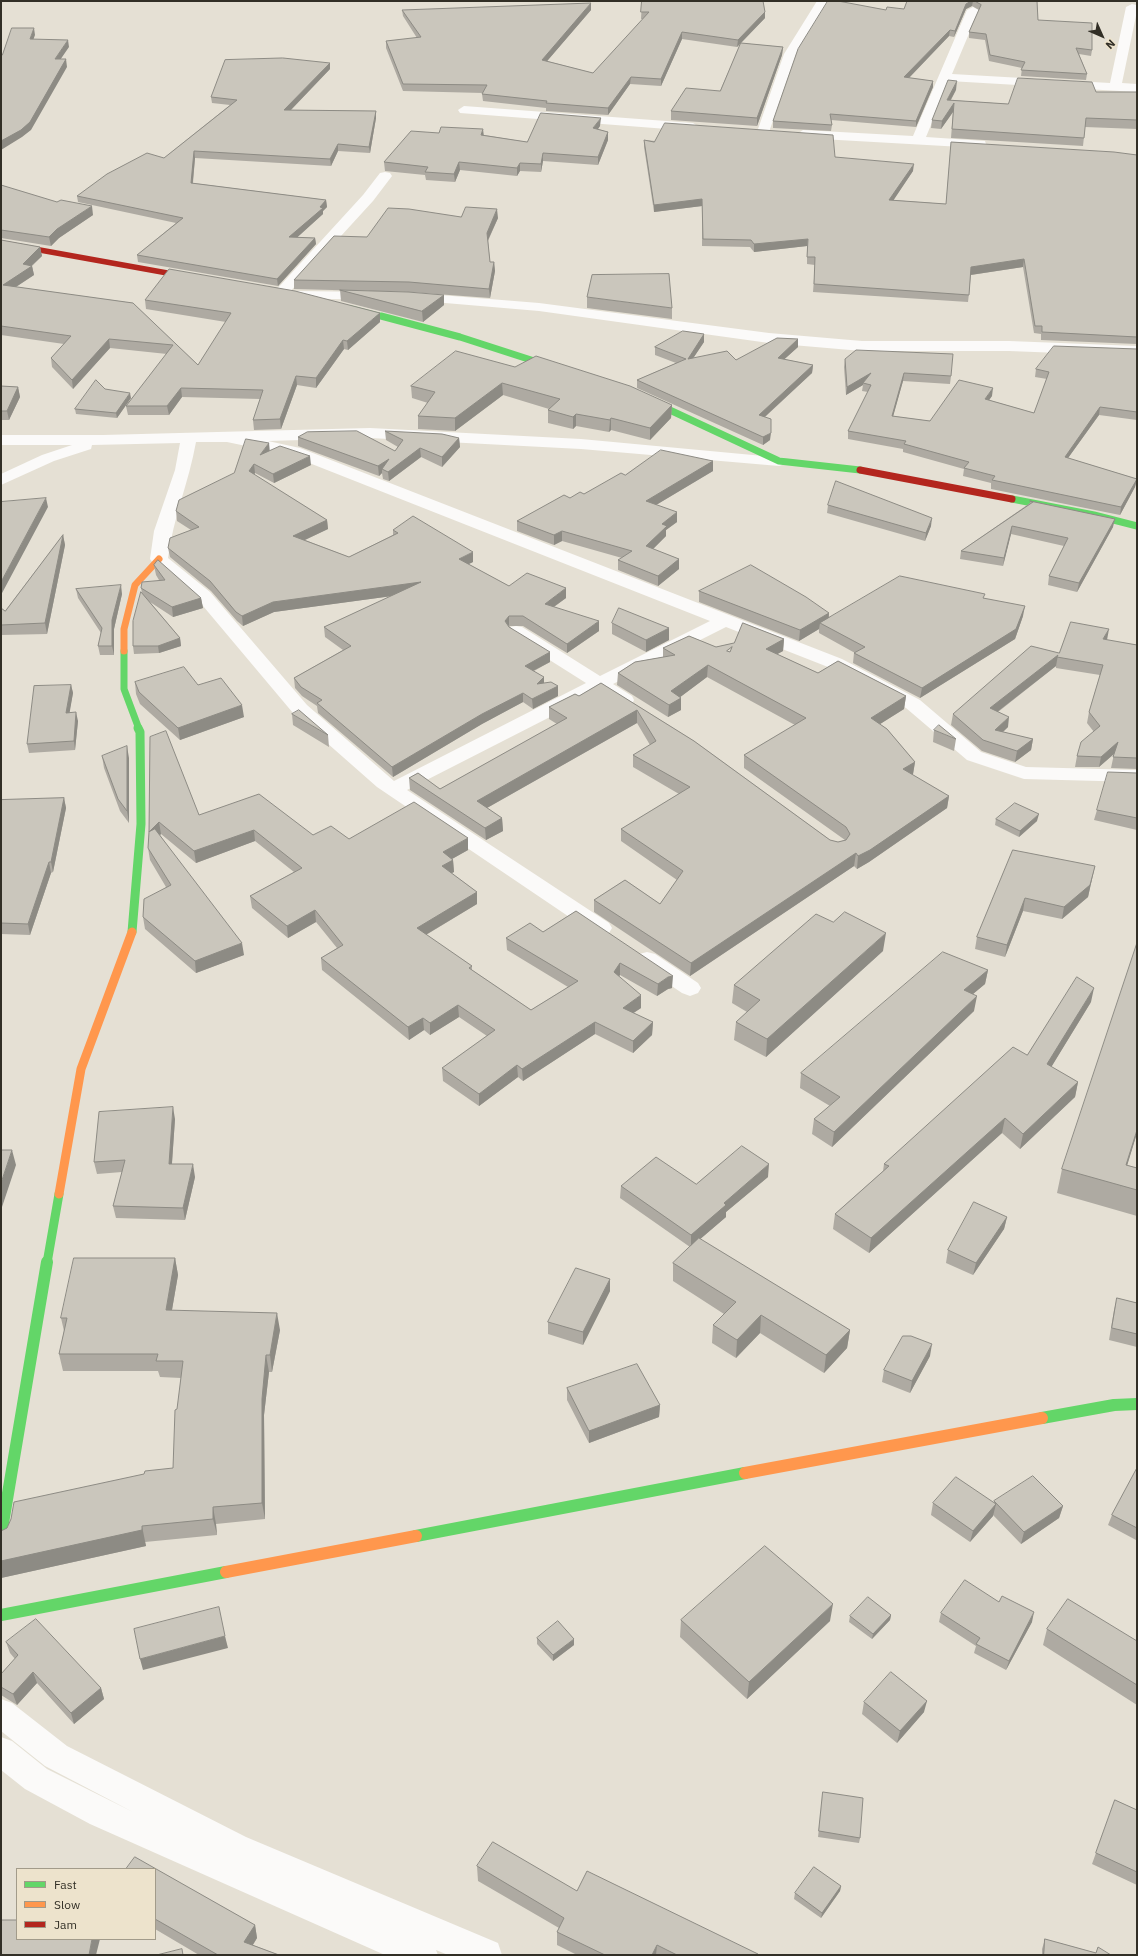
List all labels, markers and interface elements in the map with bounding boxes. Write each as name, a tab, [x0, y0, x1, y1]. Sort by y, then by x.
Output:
north arrow	[1082, 16, 1122, 56]
text: N	[1103, 37, 1118, 52]
legend	[16, 1868, 156, 1940]
text: Fast	[54, 1877, 77, 1892]
text: Slow	[54, 1897, 80, 1912]
text: Jam	[54, 1917, 77, 1932]

